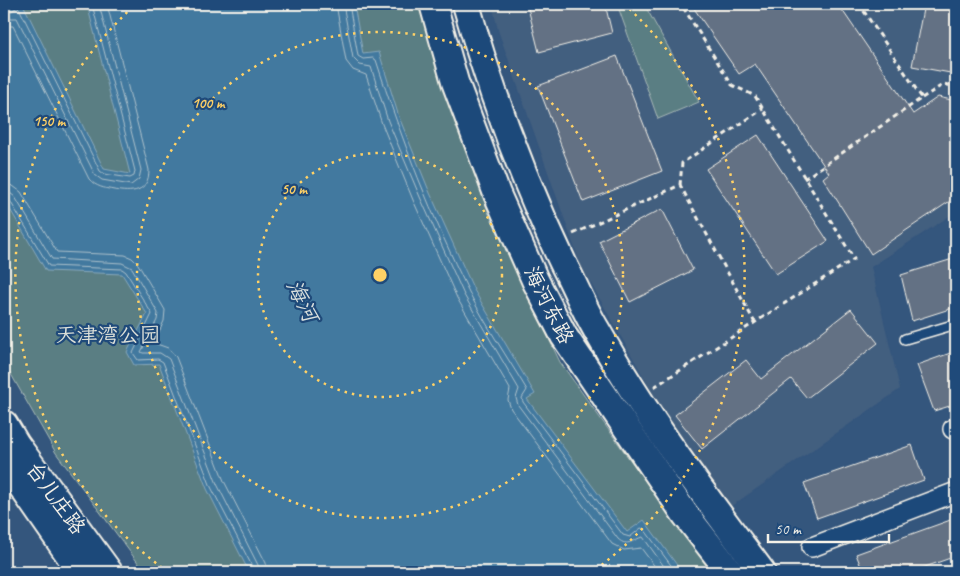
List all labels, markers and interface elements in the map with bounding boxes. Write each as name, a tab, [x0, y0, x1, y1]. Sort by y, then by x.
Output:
text: 100 m	[192, 94, 226, 113]
text: 150 m	[33, 112, 67, 131]
text: 50 m	[281, 180, 308, 199]
street label: 海河东路	[518, 262, 580, 348]
centre of rings	[371, 266, 389, 284]
water label: 海河	[280, 275, 326, 330]
park label: 天津湾公园	[56, 322, 161, 348]
street label: 台儿庄路	[21, 456, 91, 540]
scale bar	[768, 511, 889, 543]
text: 50 m	[775, 520, 802, 539]

